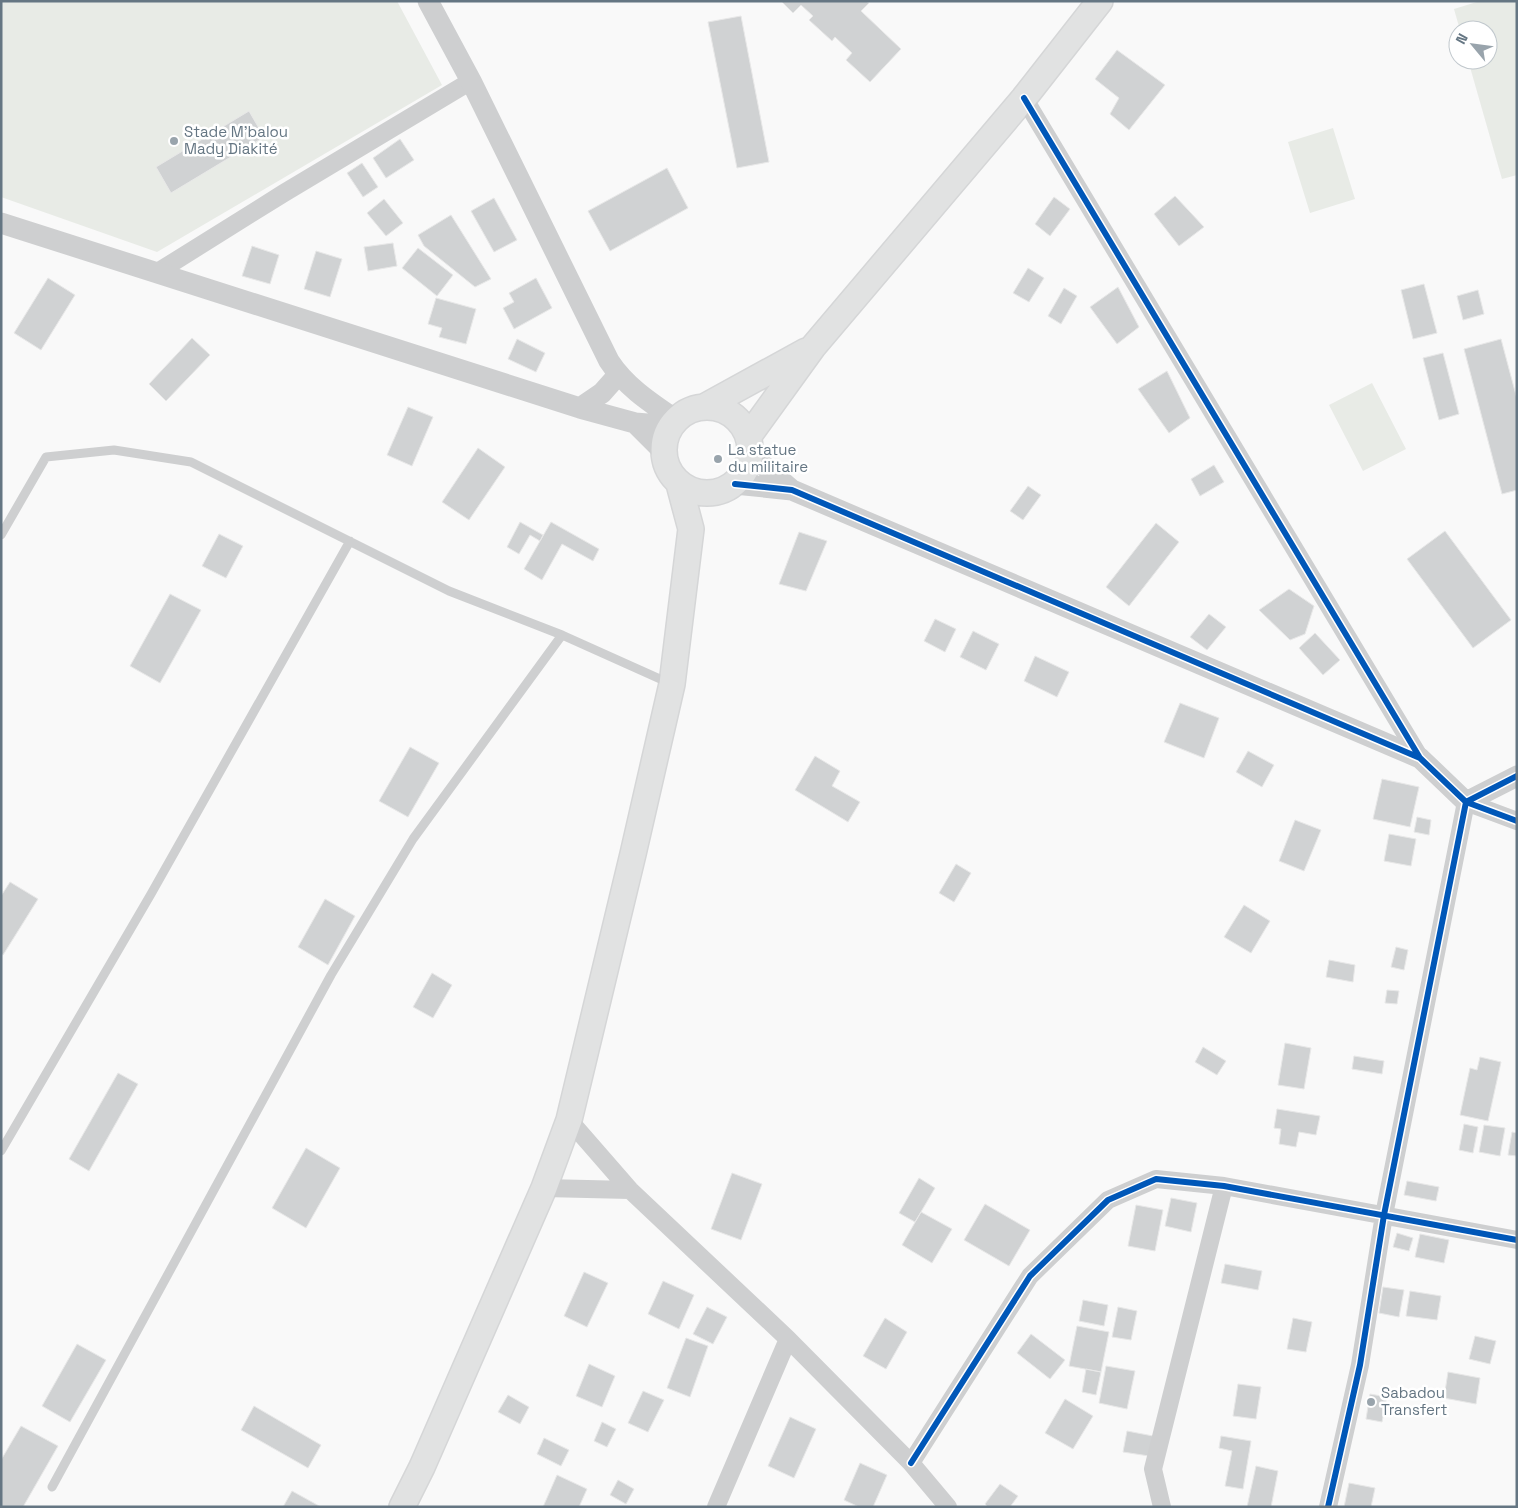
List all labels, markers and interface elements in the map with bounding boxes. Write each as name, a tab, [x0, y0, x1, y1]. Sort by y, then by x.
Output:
north arrow	[1448, 20, 1498, 70]
text: N	[1451, 30, 1472, 47]
place label: Stade M'balou Mady Diakité	[184, 122, 288, 158]
marker: Stade M'balou Mady Diakité	[168, 135, 180, 147]
place label: La statue du militaire	[728, 440, 808, 476]
marker: La statue du militaire	[712, 453, 724, 465]
place label: Sabadou Transfert	[1381, 1383, 1447, 1419]
marker: Sabadou Transfert	[1365, 1396, 1377, 1408]

